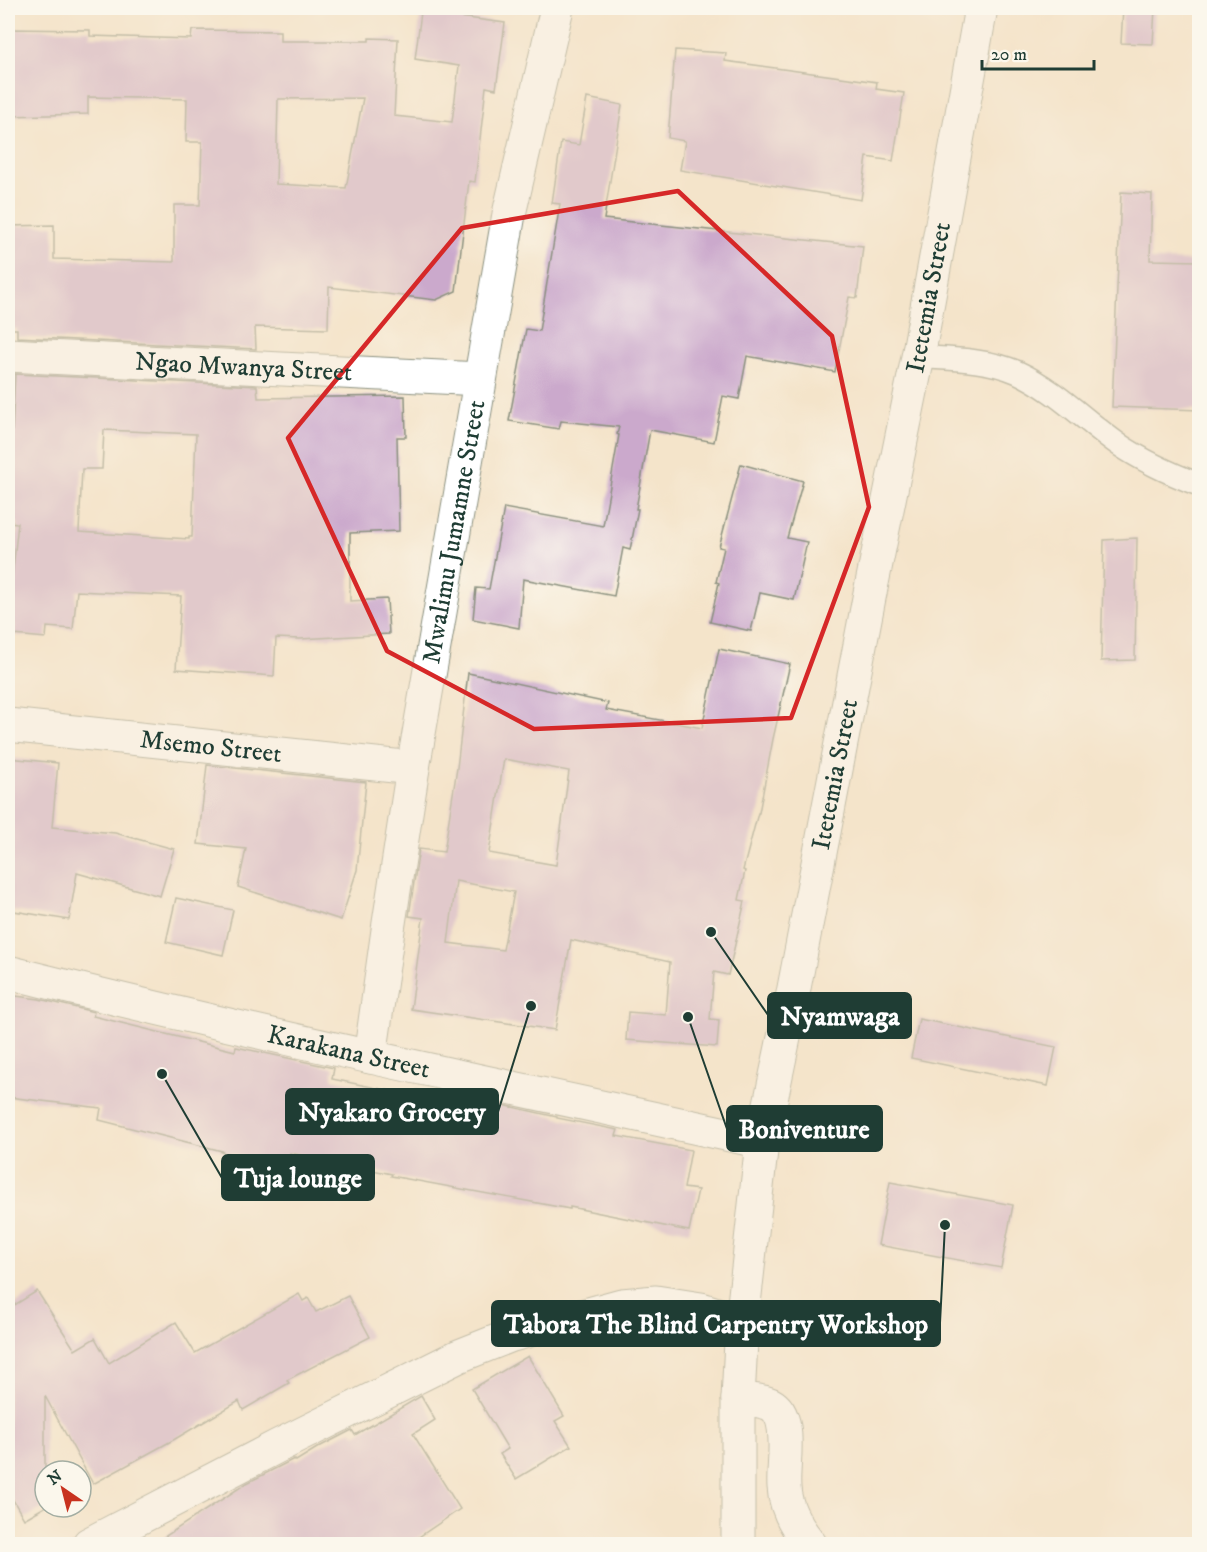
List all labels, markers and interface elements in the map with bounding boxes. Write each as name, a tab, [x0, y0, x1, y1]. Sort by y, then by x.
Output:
scale bar	[982, 33, 1094, 71]
text: 20 m	[991, 44, 1027, 66]
street label: Itetemia Street	[899, 219, 959, 376]
street label: Ngao Mwanya Street	[134, 345, 353, 389]
street label: Mwalimu Jumamne Street	[415, 397, 493, 666]
street label: Itetemia Street	[804, 696, 866, 853]
street label: Msemo Street	[138, 723, 283, 770]
callout: Nyamwaga	[768, 993, 911, 1038]
text: Nyamwaga	[780, 1000, 900, 1034]
street label: Karakana Street	[264, 1018, 433, 1086]
callout: Nyakaro Grocery	[286, 1089, 498, 1134]
text: Nyakaro Grocery	[298, 1096, 487, 1130]
callout: Boniventure	[727, 1106, 882, 1151]
text: Boniventure	[738, 1113, 870, 1147]
callout: Tuja lounge	[222, 1155, 374, 1200]
text: Tuja lounge	[233, 1162, 362, 1196]
callout: Tabora The Blind Carpentry Workshop	[492, 1301, 940, 1346]
text: Tabora The Blind Carpentry Workshop	[503, 1308, 929, 1342]
north arrow	[33, 1459, 93, 1519]
text: N	[44, 1466, 66, 1489]

